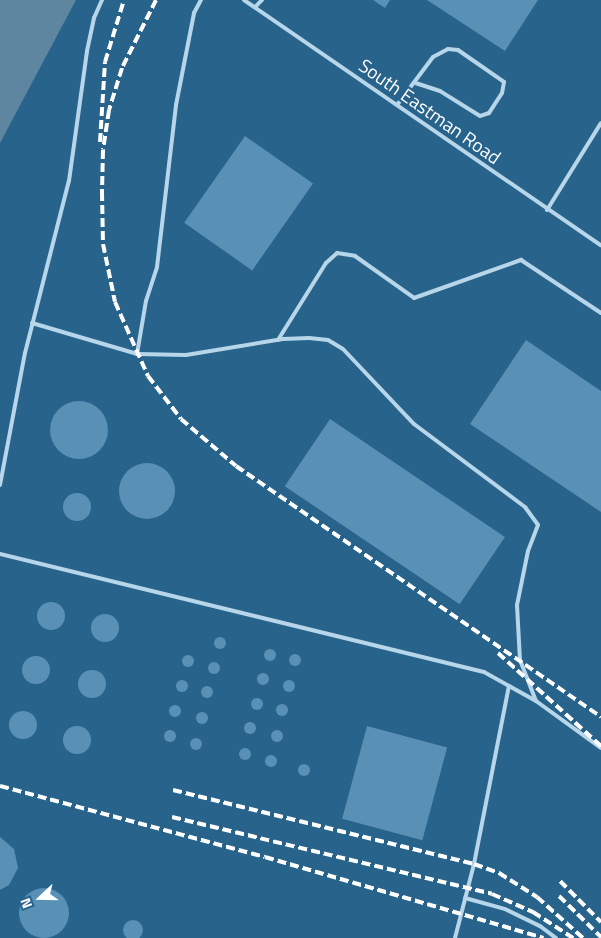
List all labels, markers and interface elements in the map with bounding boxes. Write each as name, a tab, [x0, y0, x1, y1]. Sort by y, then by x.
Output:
street label: South Eastman Road	[355, 54, 505, 168]
north arrow	[15, 873, 65, 923]
text: N	[14, 895, 37, 912]

